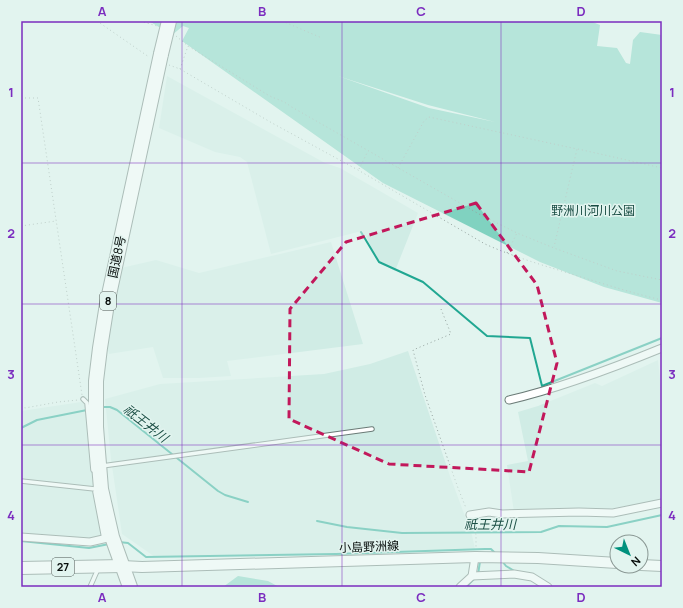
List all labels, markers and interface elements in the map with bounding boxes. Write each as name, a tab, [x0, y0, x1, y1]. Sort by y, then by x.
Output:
text: A	[98, 2, 107, 20]
text: B	[258, 2, 266, 20]
text: C	[416, 2, 426, 20]
text: D	[576, 2, 586, 20]
text: 1	[8, 83, 14, 101]
text: 1	[669, 83, 675, 101]
park label: 野洲川河川公園	[551, 202, 635, 219]
text: 2	[7, 224, 15, 242]
text: 2	[668, 224, 676, 242]
street label: 国道8号	[104, 234, 129, 280]
road number: 8	[100, 292, 116, 310]
text: 3	[7, 365, 15, 383]
text: 3	[668, 365, 676, 383]
water label: 祇王井川	[120, 400, 174, 447]
text: 4	[7, 506, 15, 524]
text: 4	[668, 506, 676, 524]
water label: 祇王井川	[464, 515, 518, 533]
north arrow	[609, 534, 649, 574]
street label: 小島野洲線	[339, 537, 399, 556]
text: N	[628, 553, 644, 570]
road number: 27	[52, 558, 74, 576]
text: A	[98, 588, 107, 606]
text: B	[258, 588, 266, 606]
text: C	[416, 588, 426, 606]
text: D	[576, 588, 586, 606]

